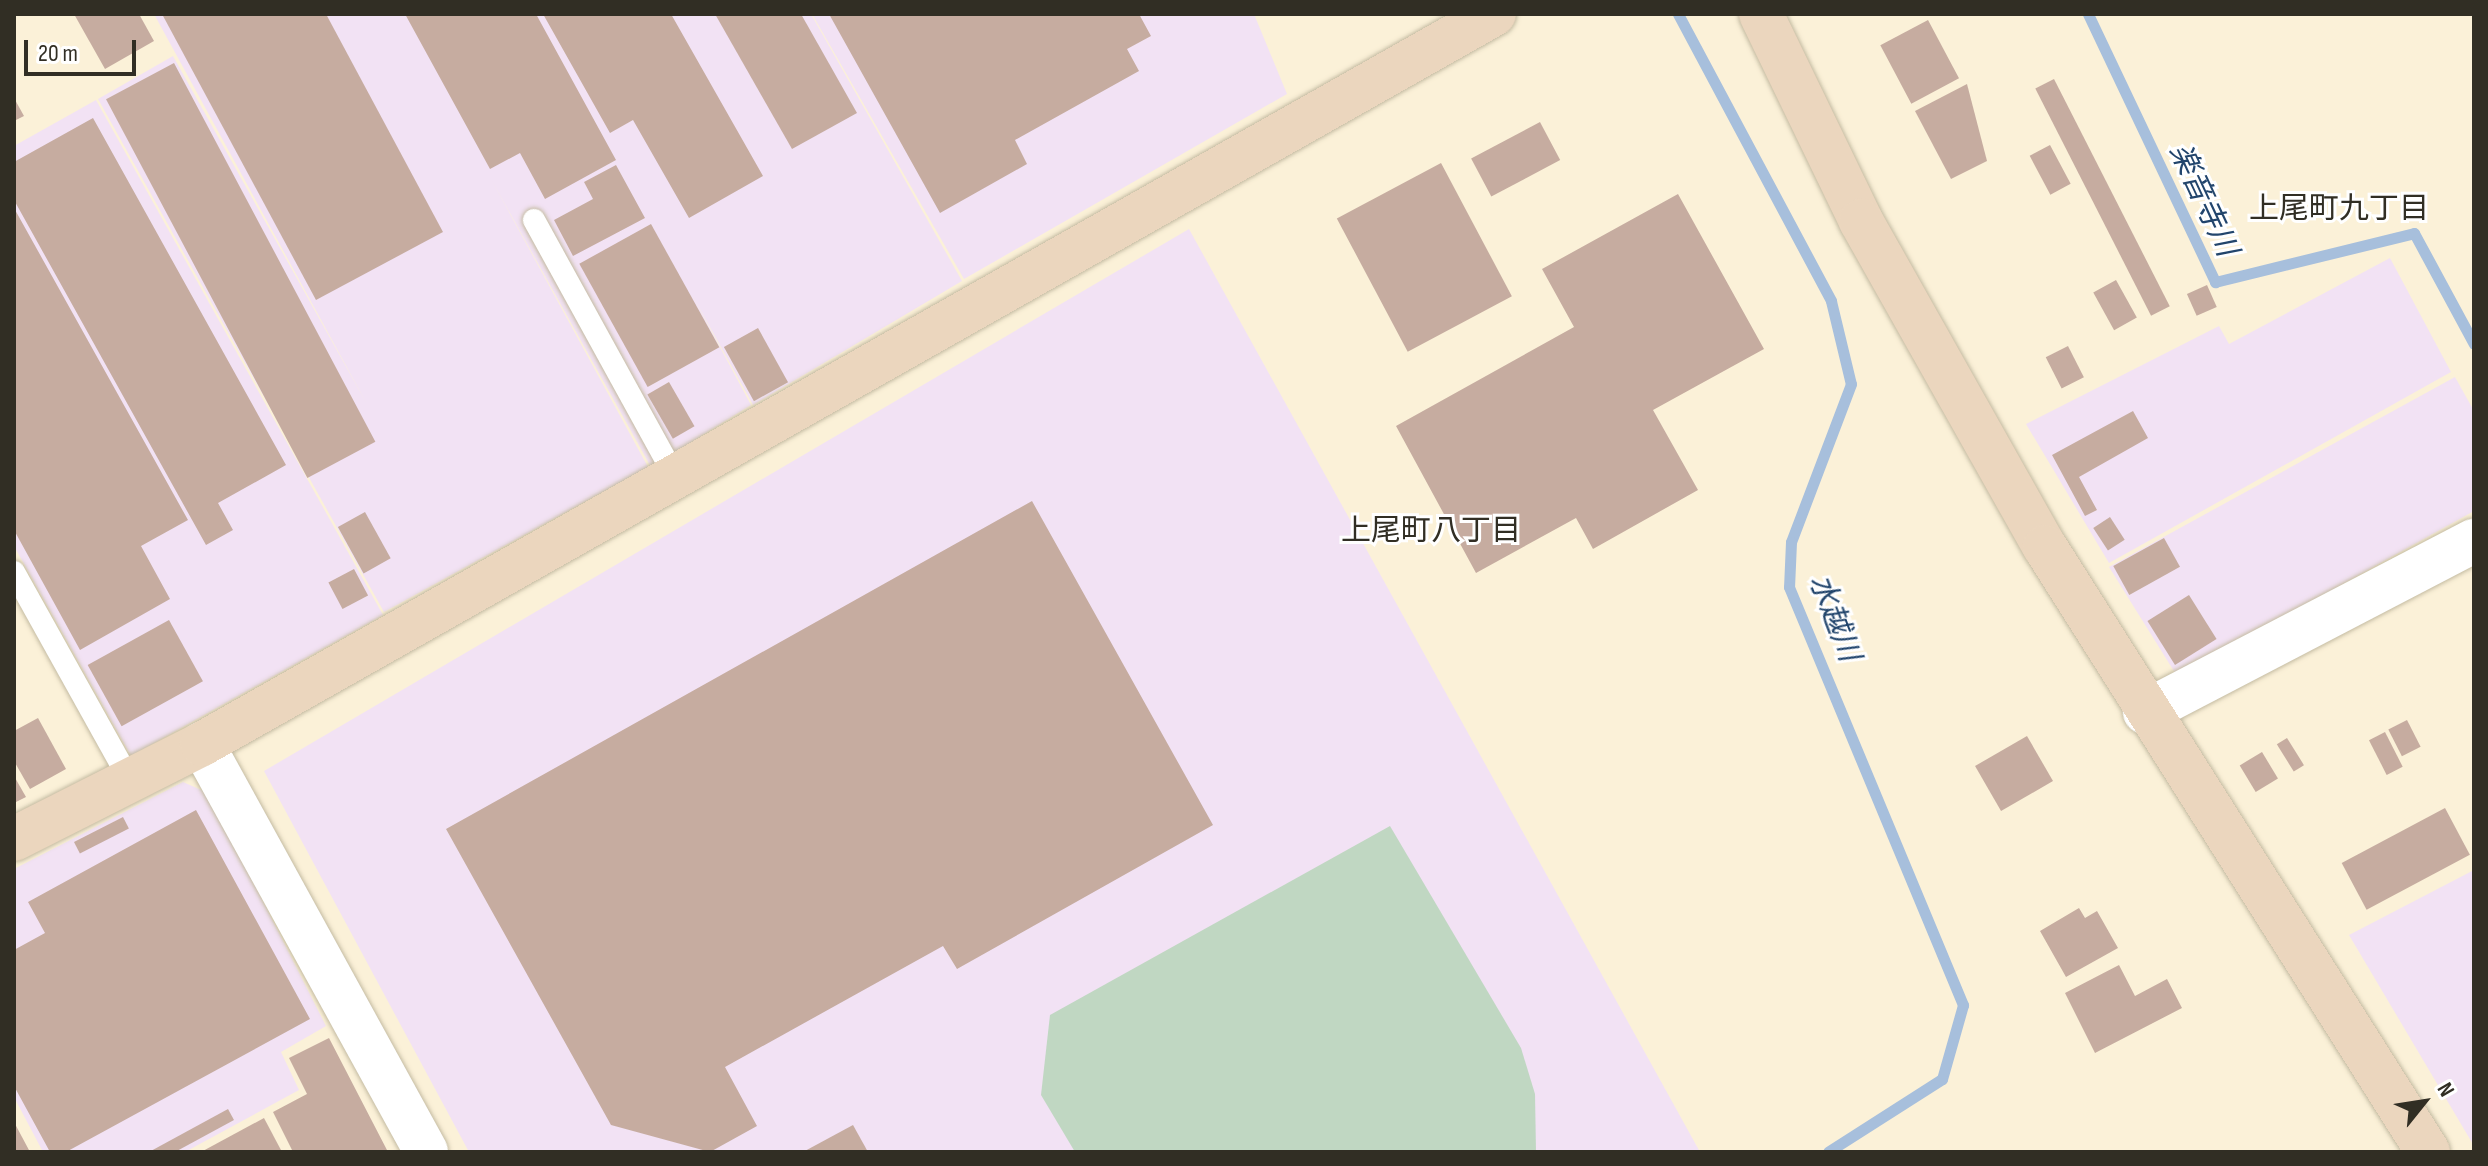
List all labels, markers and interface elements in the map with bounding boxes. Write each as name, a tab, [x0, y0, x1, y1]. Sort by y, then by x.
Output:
scale bar	[28, 24, 140, 74]
text: 20 m	[38, 39, 78, 68]
water label: 楽音寺川	[2161, 138, 2245, 262]
district label: 上尾町九丁目	[2249, 191, 2429, 227]
district label: 上尾町八丁目	[1341, 513, 1521, 549]
water label: 水越川	[1801, 570, 1867, 666]
north arrow	[2384, 1062, 2464, 1142]
text: N	[2431, 1078, 2460, 1102]

